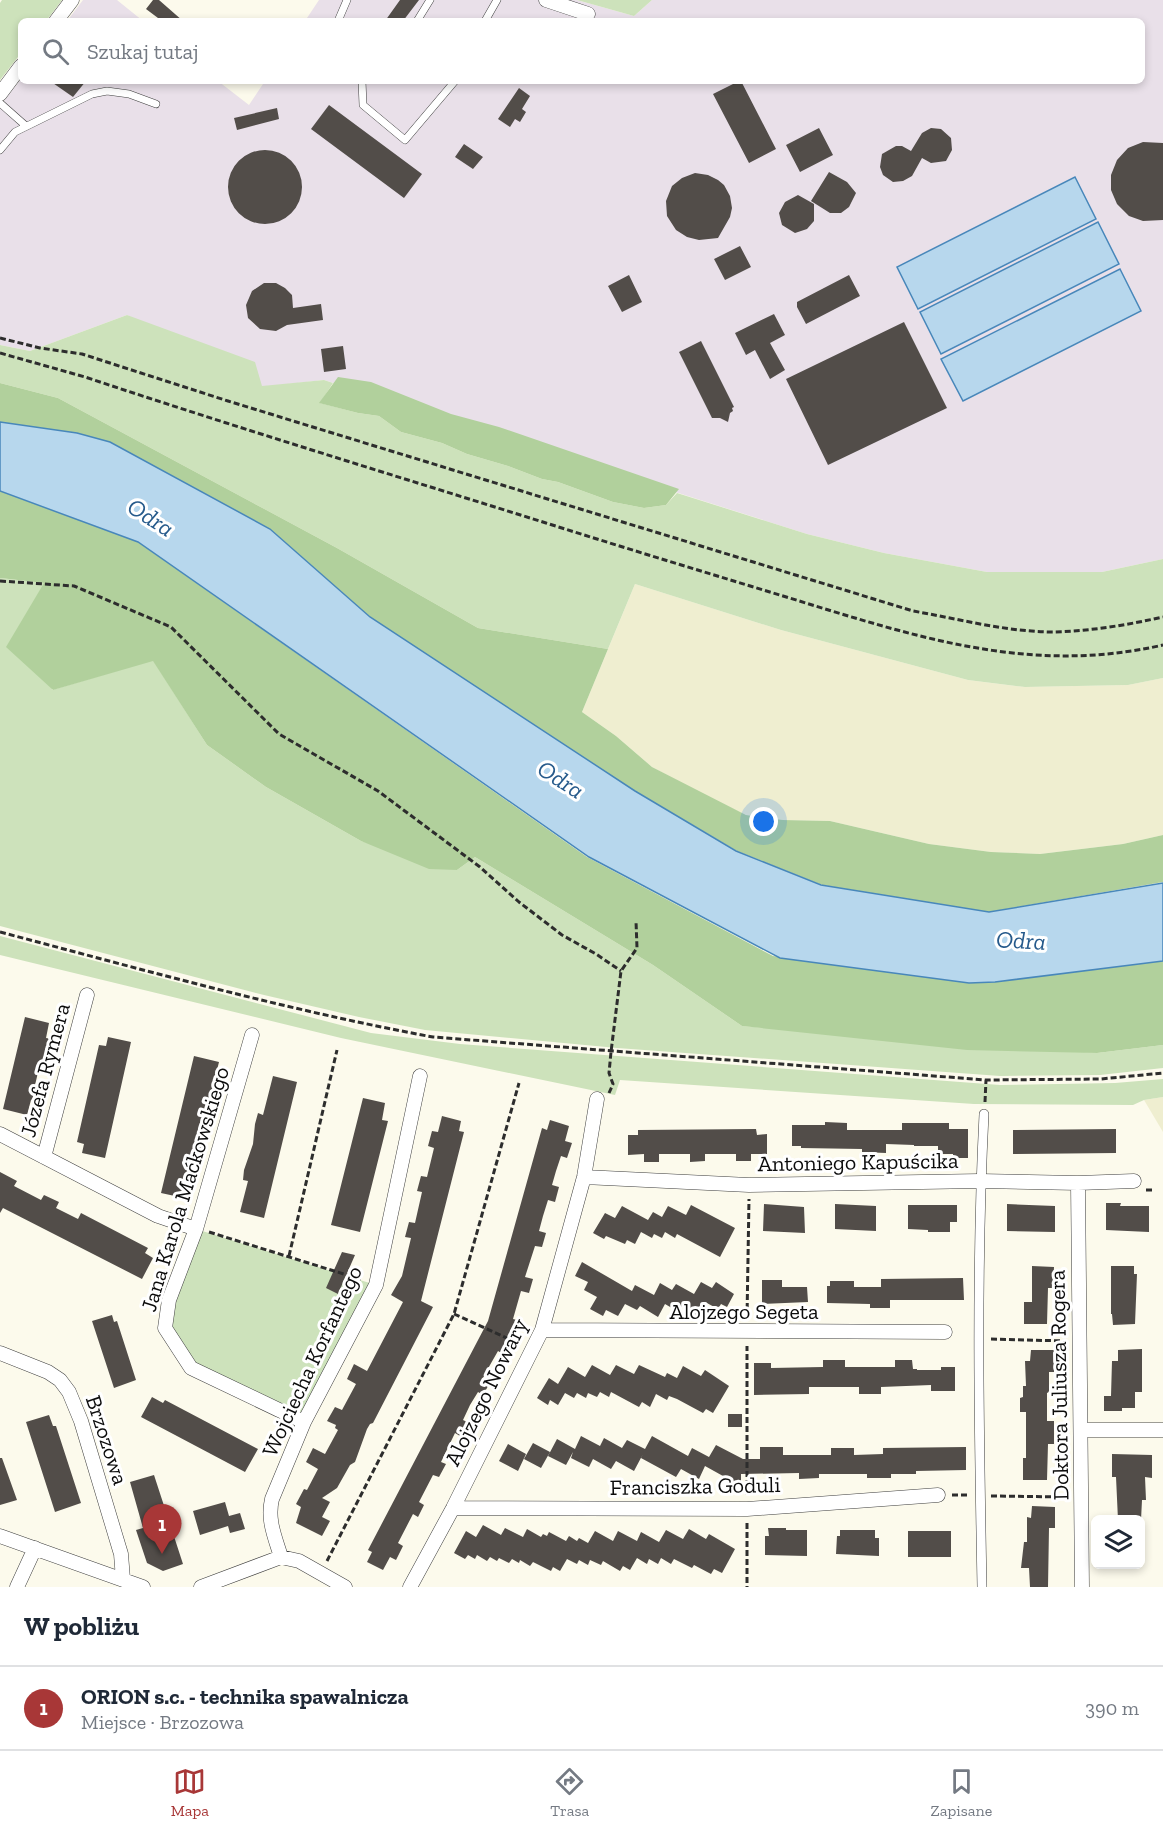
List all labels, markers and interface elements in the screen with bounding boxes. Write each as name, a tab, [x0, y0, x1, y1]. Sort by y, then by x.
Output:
search box	[18, 18, 1145, 84]
icon: search	[39, 35, 72, 68]
text: Szukaj tutaj	[87, 38, 199, 65]
water label: Odra	[122, 491, 180, 543]
water label: Odra	[532, 753, 590, 805]
your location	[749, 807, 778, 836]
water label: Odra	[996, 924, 1046, 956]
street label: Józefa Rymera	[14, 1000, 76, 1140]
street label: Jana Karola Maćkowskiego	[135, 1063, 235, 1315]
street label: Antoniego Kapuścika	[757, 1147, 959, 1177]
street label: Wojciecha Korfantego	[256, 1261, 368, 1461]
street label: Doktora Juliusza Rogera	[1043, 1269, 1075, 1501]
street label: Alojzego Segeta	[669, 1298, 819, 1325]
street label: Alojzego Nowary	[439, 1313, 534, 1470]
street label: Brzozowa	[80, 1392, 134, 1489]
street label: Franciszka Goduli	[609, 1471, 781, 1501]
pin: 1	[142, 1504, 182, 1554]
map controls	[1091, 1515, 1145, 1569]
button: layers	[1091, 1515, 1145, 1569]
text: W pobliżu	[24, 1610, 139, 1642]
text: ORION s.c. - technika spawalnicza	[81, 1683, 409, 1710]
text: 1	[39, 1696, 48, 1720]
text: 390 m	[1085, 1696, 1139, 1720]
text: Miejsce · Brzozowa	[81, 1710, 244, 1734]
tab: Mapa	[171, 1765, 209, 1820]
tab: Trasa	[550, 1765, 589, 1820]
tab: Zapisane	[931, 1765, 992, 1820]

